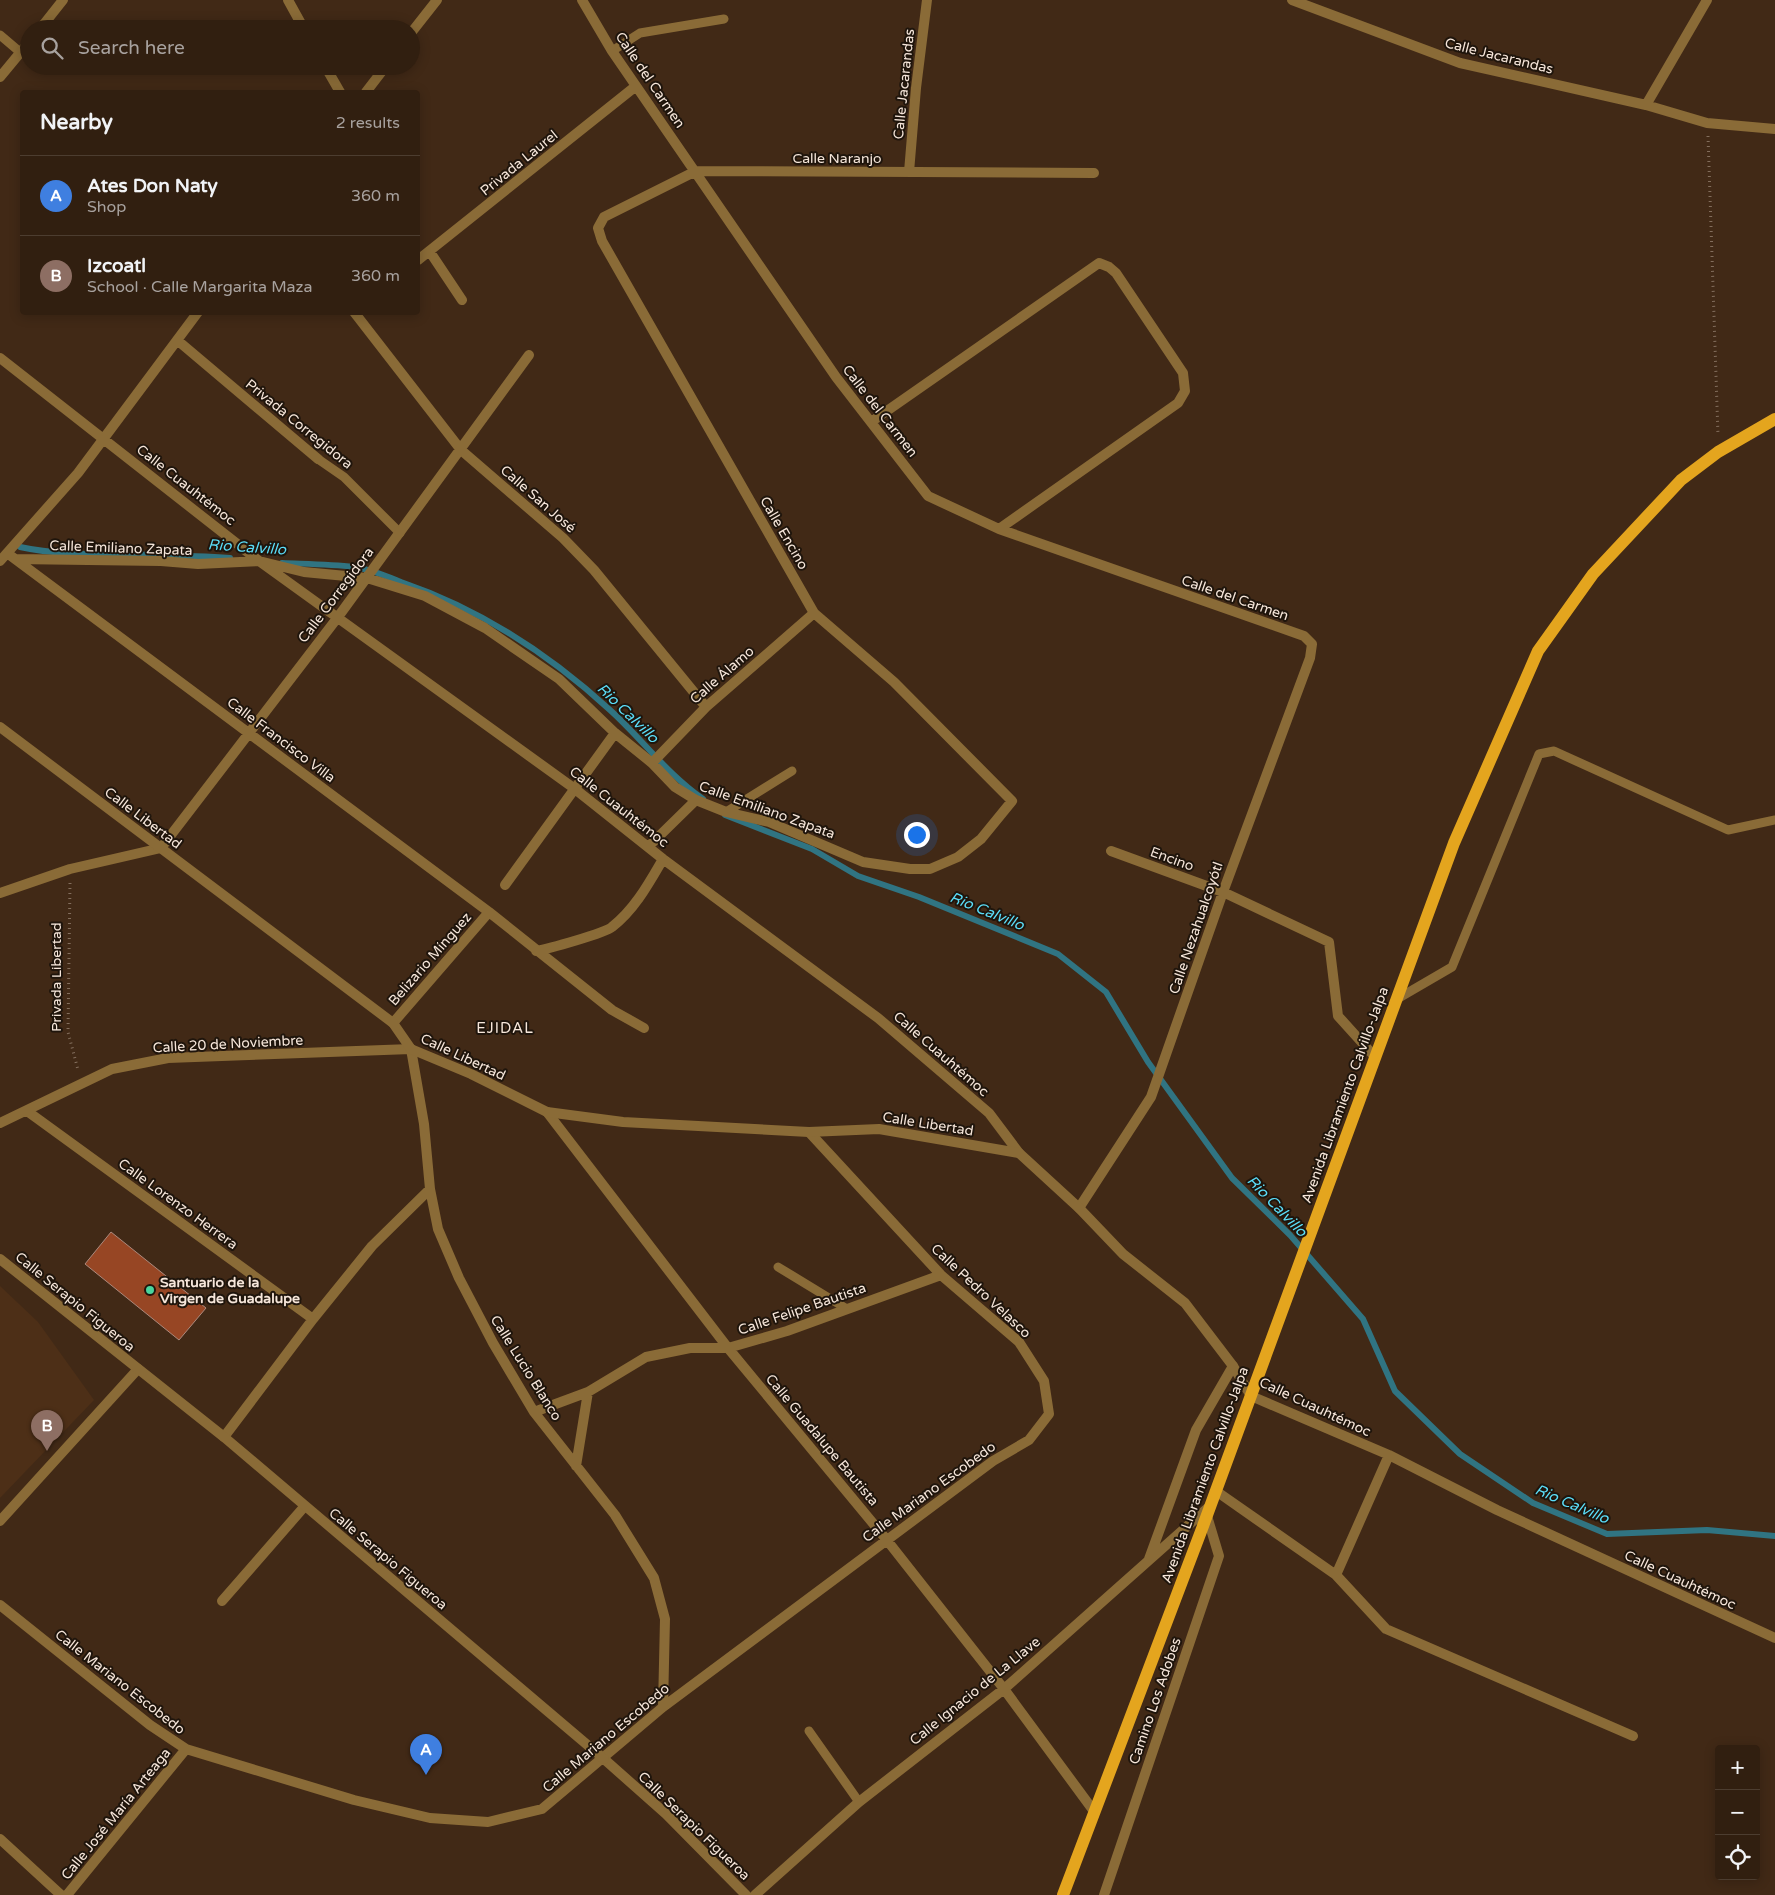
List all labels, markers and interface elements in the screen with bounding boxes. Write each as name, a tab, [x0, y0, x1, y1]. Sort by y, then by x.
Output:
search box	[20, 20, 420, 75]
street label: Calle Jacarandas	[890, 28, 918, 140]
street label: Calle del Carmen	[612, 29, 688, 131]
icon: search	[38, 34, 66, 62]
street label: Calle Jacarandas	[1443, 34, 1555, 78]
text: Search here	[78, 37, 185, 59]
text: Nearby	[40, 110, 113, 135]
text: 2 results	[336, 113, 400, 133]
street label: Privada Laurel	[477, 127, 561, 199]
street label: Calle Naranjo	[792, 150, 882, 167]
text: Ates Don Naty	[87, 175, 218, 197]
text: A	[50, 186, 62, 206]
text: 360 m	[351, 186, 400, 206]
text: Shop	[87, 197, 126, 217]
text: Izcoatl	[87, 255, 146, 277]
text: B	[50, 266, 62, 286]
text: 360 m	[351, 266, 400, 286]
text: School · Calle Margarita Maza	[87, 277, 313, 297]
street label: Calle del Carmen	[839, 362, 921, 460]
street label: Privada Corregidora	[242, 376, 356, 472]
street label: Calle Cuauhtémoc	[133, 441, 239, 529]
street label: Calle San José	[497, 462, 579, 536]
street label: Calle Encino	[756, 493, 812, 573]
water label: Rio Calvillo	[207, 535, 288, 559]
street label: Calle Emiliano Zapata	[49, 537, 193, 559]
street label: Calle Corregidora	[294, 544, 378, 646]
street label: Calle del Carmen	[1179, 572, 1291, 624]
street label: Calle Álamo	[687, 643, 757, 707]
water label: Rio Calvillo	[594, 679, 663, 747]
street label: Calle Francisco Villa	[224, 694, 338, 786]
street label: Calle Cuauhtémoc	[566, 763, 672, 851]
street label: Calle Emiliano Zapata	[697, 777, 837, 843]
street label: Calle Libertad	[101, 784, 185, 852]
your location	[904, 822, 930, 848]
street label: Encino	[1148, 843, 1196, 875]
street label: Calle Nezahualcoyótl	[1165, 860, 1227, 996]
water label: Rio Calvillo	[947, 888, 1027, 934]
street label: Belizario Mínguez	[385, 909, 475, 1009]
street label: Privada Libertad	[48, 922, 65, 1032]
street label: Avenida Libramiento Calvillo-Jalpa	[1298, 985, 1392, 1205]
street label: Calle Cuauhtémoc	[890, 1008, 992, 1100]
district label: EJIDAL	[476, 1019, 534, 1037]
street label: Calle Libertad	[418, 1030, 508, 1084]
street label: Calle 20 de Noviembre	[152, 1032, 304, 1056]
street label: Calle Libertad	[881, 1108, 975, 1140]
street label: Calle Lorenzo Herrera	[115, 1155, 241, 1253]
water label: Rio Calvillo	[1243, 1172, 1311, 1241]
street label: Calle Pedro Velasco	[928, 1240, 1034, 1342]
street label: Calle Serapio Figueroa	[12, 1248, 138, 1356]
place label: Santuario de la Virgen de Guadalupe	[160, 1274, 300, 1307]
street label: Calle Felipe Bautista	[736, 1279, 868, 1339]
marker: Santuario de la Virgen de Guadalupe	[144, 1284, 156, 1296]
street label: Calle Lucio Blanco	[487, 1312, 565, 1424]
street label: Avenida Libramiento Calvillo-Jalpa	[1158, 1365, 1252, 1585]
street label: Calle Guadalupe Bautista	[762, 1371, 882, 1509]
street label: Calle Cuauhtémoc	[1257, 1374, 1373, 1440]
pin: B	[31, 1410, 63, 1451]
street label: Calle Mariano Escobedo	[859, 1438, 999, 1546]
water label: Rio Calvillo	[1532, 1480, 1612, 1528]
street label: Calle Serapio Figueroa	[325, 1505, 451, 1613]
street label: Calle Cuauhtémoc	[1622, 1547, 1738, 1613]
street label: Calle Mariano Escobedo	[52, 1626, 188, 1738]
street label: Calle Ignacio de La Llave	[906, 1633, 1044, 1749]
street label: Camino Los Adobes	[1125, 1635, 1185, 1766]
street label: Calle Mariano Escobedo	[539, 1680, 673, 1796]
pin: A	[410, 1734, 442, 1775]
street label: Calle José María Arteaga	[58, 1745, 174, 1883]
map controls	[1715, 1745, 1760, 1880]
button: +	[1715, 1745, 1760, 1790]
street label: Calle Serapio Figueroa	[634, 1768, 754, 1884]
button: −	[1715, 1790, 1760, 1835]
button: locate	[1715, 1835, 1760, 1880]

